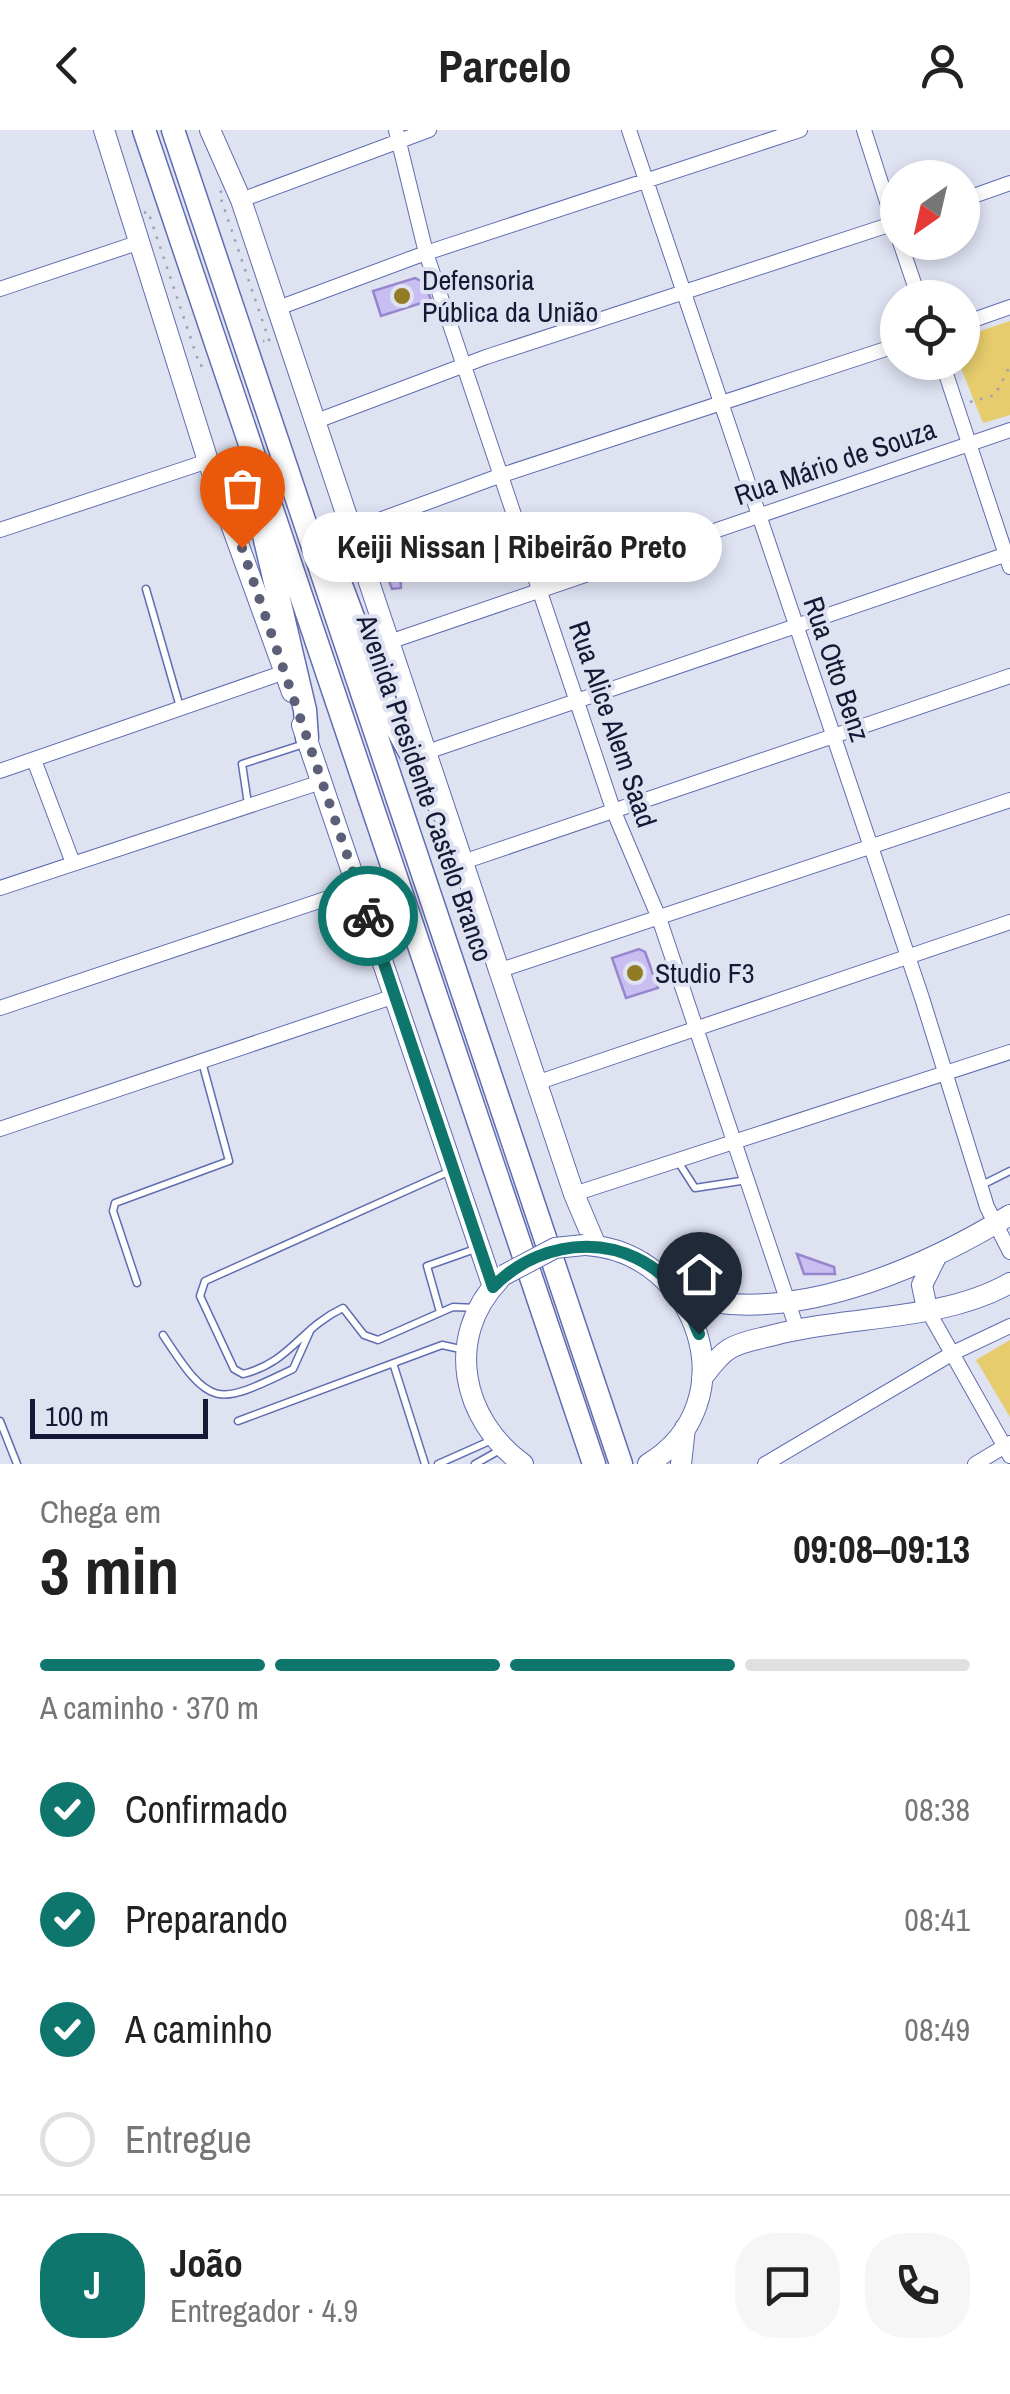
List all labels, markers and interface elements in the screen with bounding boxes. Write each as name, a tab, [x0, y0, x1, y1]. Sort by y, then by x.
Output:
text: Parcelo	[438, 35, 572, 96]
icon: back	[40, 38, 95, 93]
icon: person	[915, 38, 970, 93]
north arrow	[880, 160, 980, 260]
map controls	[880, 160, 980, 380]
place label: Defensoria Pública da União	[422, 261, 598, 331]
button: locate	[880, 280, 980, 380]
marker: Defensoria Pública da União	[391, 285, 413, 307]
street label: Rua Mário de Souza	[729, 410, 941, 514]
pin	[200, 446, 285, 549]
icon: bag	[215, 461, 270, 516]
callout: Keiji Nissan | Ribeirão Preto	[302, 513, 722, 583]
text: Keiji Nissan | Ribeirão Preto	[337, 525, 687, 568]
street label: Rua Otto Benz	[795, 592, 879, 746]
street label: Avenida Presidente Castelo Branco	[347, 608, 502, 967]
street label: Rua Alice Alem Saad	[560, 616, 666, 832]
courier	[318, 866, 418, 966]
icon: bike	[341, 889, 396, 944]
place label: Studio F3	[655, 954, 755, 992]
marker: Studio F3	[624, 962, 646, 984]
pin	[657, 1232, 742, 1335]
icon: home	[672, 1247, 727, 1302]
scale bar	[30, 1394, 208, 1438]
text: 100 m	[45, 1397, 109, 1435]
text: Chega em	[40, 1490, 161, 1533]
text: 09:08–09:13	[793, 1524, 970, 1575]
text: 3 min	[40, 1527, 179, 1614]
text: A caminho · 370 m	[40, 1686, 259, 1729]
icon: check	[40, 1782, 95, 1837]
text: Confirmado	[125, 1784, 288, 1835]
text: 08:38	[904, 1788, 970, 1831]
icon: check	[40, 1892, 95, 1947]
text: Preparando	[125, 1894, 288, 1945]
text: 08:41	[904, 1898, 970, 1941]
icon: check	[40, 2002, 95, 2057]
text: A caminho	[125, 2004, 272, 2055]
text: 08:49	[904, 2008, 970, 2051]
text: Entregue	[125, 2114, 251, 2165]
button: chat	[735, 2233, 840, 2338]
button: phone	[865, 2233, 970, 2338]
text: João	[170, 2238, 243, 2289]
text: J	[84, 2260, 101, 2311]
text: Entregador · 4.9	[170, 2289, 358, 2332]

